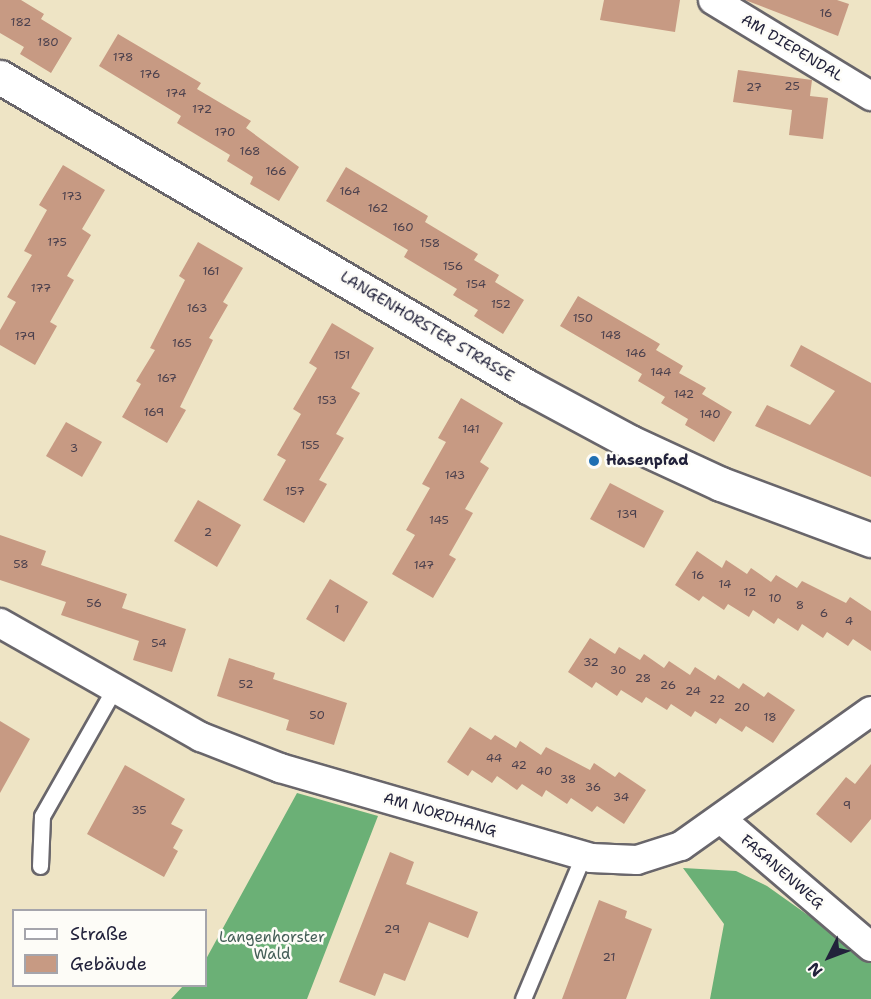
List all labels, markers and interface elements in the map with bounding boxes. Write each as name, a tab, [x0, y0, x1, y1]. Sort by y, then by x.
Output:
house number: 16	[819, 7, 833, 21]
street label: AM DIEPENDAL	[738, 10, 846, 86]
house number: 182	[11, 16, 31, 30]
house number: 180	[37, 36, 59, 50]
house number: 178	[113, 51, 133, 65]
house number: 176	[140, 68, 160, 82]
house number: 25	[784, 80, 800, 94]
house number: 27	[746, 81, 762, 95]
house number: 174	[166, 87, 186, 101]
house number: 172	[192, 103, 212, 117]
house number: 170	[215, 126, 235, 140]
house number: 168	[240, 145, 260, 159]
house number: 166	[265, 165, 287, 179]
house number: 164	[340, 185, 360, 199]
house number: 173	[62, 190, 82, 204]
house number: 162	[368, 202, 388, 216]
house number: 160	[392, 221, 414, 235]
house number: 175	[47, 236, 67, 250]
house number: 158	[420, 237, 440, 251]
house number: 156	[443, 260, 463, 274]
house number: 161	[202, 265, 220, 279]
street label: LANGENHORSTER STRASSE	[337, 268, 517, 386]
house number: 154	[466, 278, 486, 292]
house number: 177	[31, 282, 51, 296]
house number: 152	[491, 298, 511, 312]
house number: 163	[187, 302, 207, 316]
house number: 150	[573, 312, 593, 326]
house number: 148	[601, 329, 621, 343]
house number: 179	[15, 330, 35, 344]
house number: 165	[172, 337, 192, 351]
house number: 146	[625, 347, 647, 361]
house number: 151	[334, 349, 350, 363]
house number: 144	[651, 366, 671, 380]
house number: 167	[157, 372, 177, 386]
house number: 142	[674, 388, 694, 402]
house number: 153	[317, 394, 337, 408]
house number: 169	[144, 406, 164, 420]
house number: 140	[699, 408, 721, 422]
house number: 141	[462, 423, 480, 437]
house number: 155	[300, 439, 320, 453]
house number: 3	[70, 442, 78, 456]
place label: Hasenpfad	[606, 452, 689, 470]
marker: Hasenpfad	[587, 454, 601, 468]
house number: 143	[445, 469, 465, 483]
house number: 157	[285, 485, 305, 499]
house number: 139	[617, 508, 637, 522]
house number: 145	[429, 514, 449, 528]
house number: 2	[204, 526, 212, 540]
house number: 58	[13, 558, 29, 572]
house number: 147	[414, 559, 434, 573]
house number: 16	[691, 569, 705, 583]
house number: 14	[719, 578, 731, 592]
house number: 12	[744, 586, 756, 600]
house number: 10	[768, 592, 782, 606]
house number: 56	[86, 597, 102, 611]
house number: 8	[796, 599, 804, 613]
house number: 1	[334, 603, 340, 617]
house number: 6	[820, 607, 828, 621]
house number: 4	[845, 615, 853, 629]
house number: 54	[151, 637, 167, 651]
house number: 32	[583, 656, 599, 670]
house number: 30	[610, 664, 626, 678]
house number: 28	[635, 672, 651, 686]
house number: 52	[238, 678, 254, 692]
house number: 26	[660, 679, 676, 693]
house number: 24	[685, 685, 701, 699]
house number: 22	[709, 693, 725, 707]
house number: 20	[734, 701, 750, 715]
house number: 50	[309, 709, 325, 723]
house number: 18	[763, 711, 777, 725]
house number: 44	[486, 752, 502, 766]
house number: 42	[511, 759, 527, 773]
house number: 40	[536, 765, 552, 779]
house number: 38	[560, 773, 576, 787]
house number: 36	[585, 781, 601, 795]
street label: AM NORDHANG	[381, 789, 499, 841]
house number: 34	[613, 791, 629, 805]
house number: 9	[843, 799, 851, 813]
house number: 35	[131, 804, 147, 818]
street label: FASANENWEG	[737, 831, 827, 913]
legend	[12, 909, 207, 987]
text: Straße	[70, 922, 128, 946]
house number: 29	[384, 923, 400, 937]
north arrow	[799, 927, 859, 987]
park label: Langenhorster Wald	[219, 928, 325, 963]
house number: 21	[603, 951, 615, 965]
text: Gebäude	[70, 952, 147, 976]
text: N	[803, 958, 827, 981]

